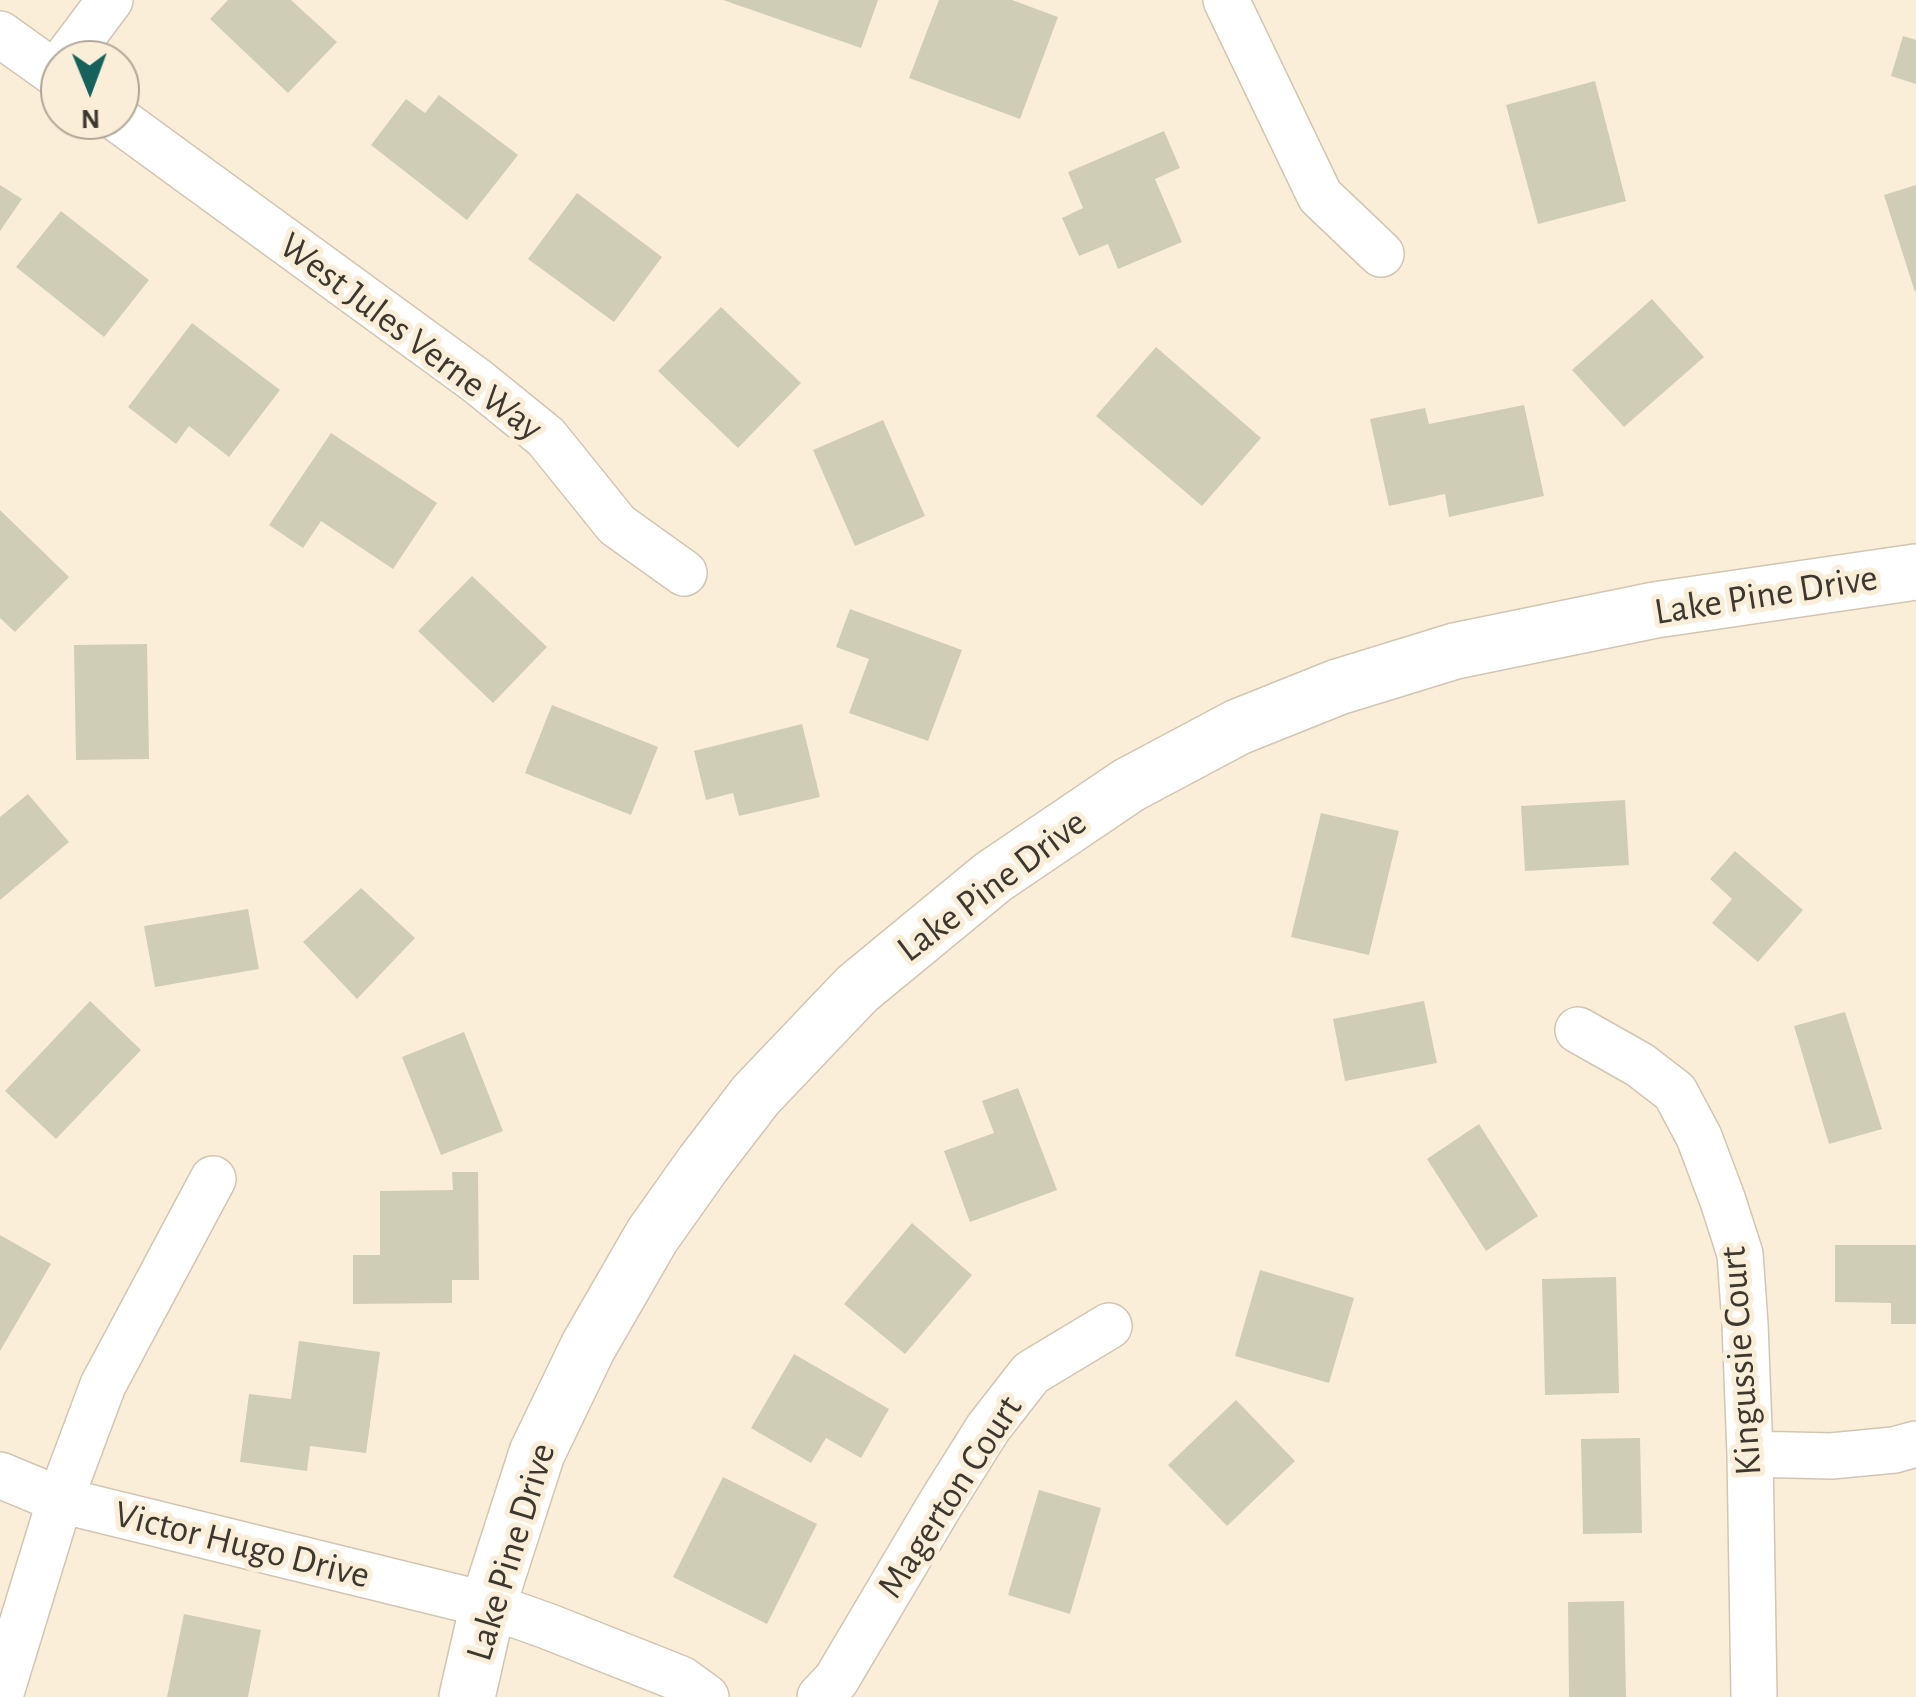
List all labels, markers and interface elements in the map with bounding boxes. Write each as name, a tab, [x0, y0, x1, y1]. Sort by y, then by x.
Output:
north arrow	[40, 40, 140, 140]
text: N	[81, 104, 100, 132]
street label: West Jules Verne Way	[270, 223, 552, 451]
street label: Lake Pine Drive	[1651, 555, 1881, 635]
street label: Lake Pine Drive	[888, 800, 1096, 972]
street label: Kingussie Court	[1710, 1245, 1772, 1477]
street label: Magerton Court	[868, 1387, 1032, 1607]
street label: Lake Pine Drive	[456, 1438, 566, 1666]
street label: Victor Hugo Drive	[110, 1491, 374, 1599]

